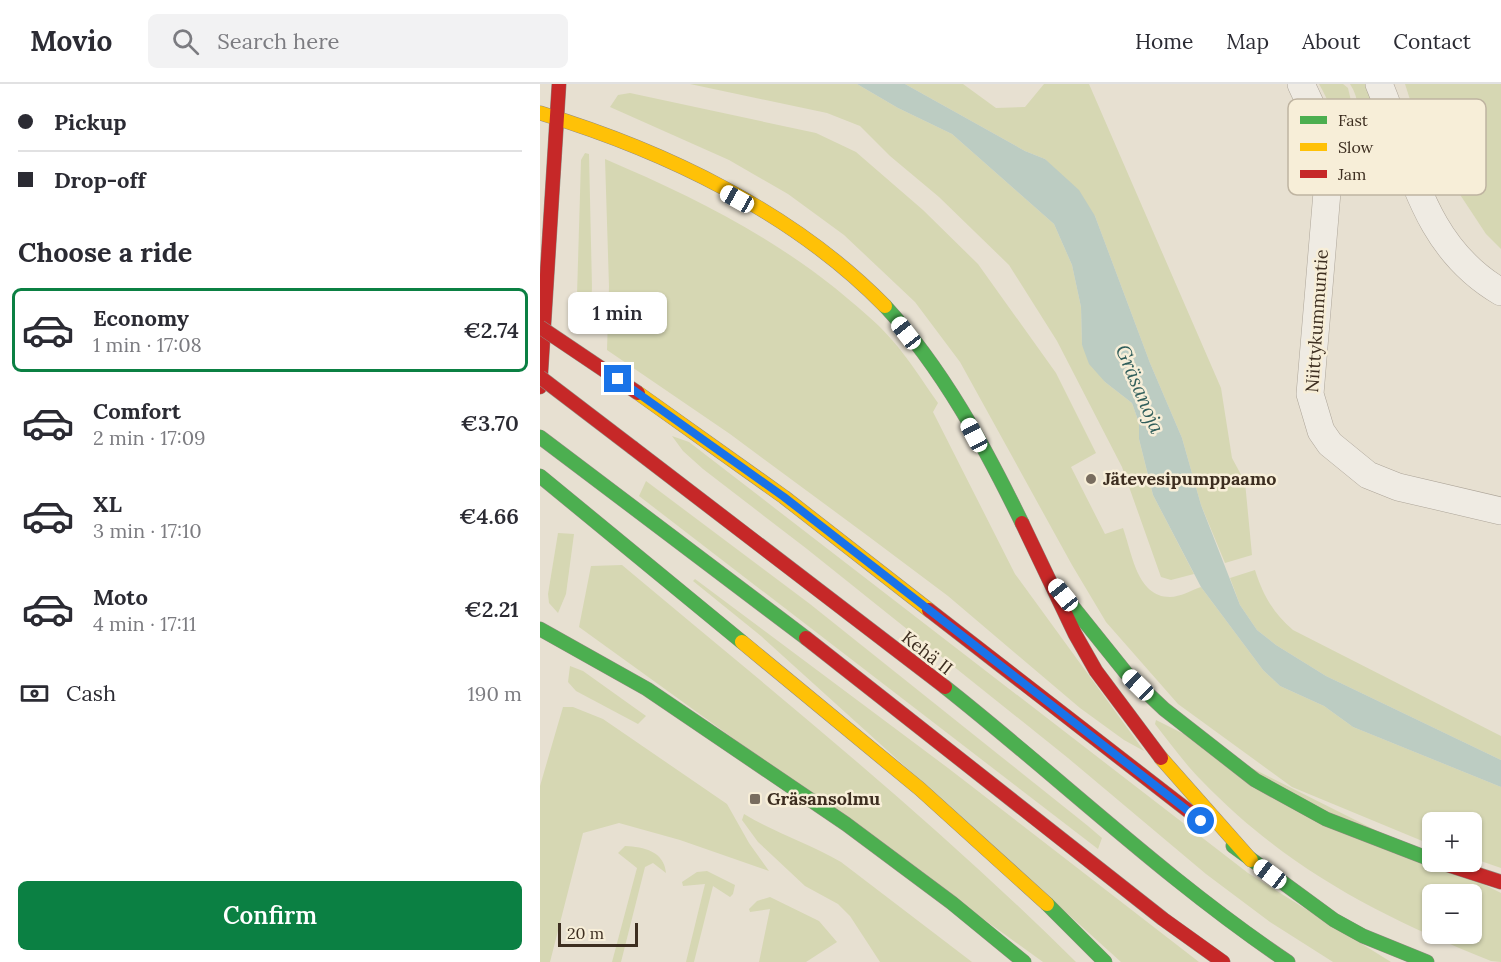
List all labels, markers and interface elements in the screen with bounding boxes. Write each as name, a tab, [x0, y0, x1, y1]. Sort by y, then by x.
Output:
search box	[148, 14, 568, 68]
text: Movio	[30, 23, 112, 59]
icon: search	[169, 25, 202, 58]
text: Search here	[217, 27, 339, 55]
text: Home	[1135, 28, 1193, 55]
text: Map	[1226, 28, 1269, 55]
text: About	[1302, 28, 1360, 55]
text: Contact	[1393, 28, 1471, 55]
legend	[1288, 99, 1486, 195]
text: Pickup	[54, 108, 127, 136]
text: Fast	[1338, 110, 1369, 130]
text: Slow	[1338, 137, 1374, 157]
text: Jam	[1337, 164, 1366, 184]
text: Drop-off	[54, 166, 146, 194]
car	[717, 182, 757, 216]
text: Choose a ride	[18, 235, 192, 269]
street label: Niittykummuntie	[1300, 248, 1333, 393]
callout: 1 min	[568, 292, 668, 334]
text: 1 min	[592, 300, 643, 325]
icon: car	[21, 303, 75, 357]
text: Economy	[93, 304, 189, 332]
car	[888, 313, 924, 353]
text: €2.74	[463, 316, 519, 344]
text: 1 min · 17:08	[93, 332, 202, 357]
water label: Gräsanoja	[1111, 341, 1170, 437]
route end	[604, 365, 631, 392]
icon: car	[21, 396, 75, 450]
text: Comfort	[93, 397, 181, 425]
text: €3.70	[461, 409, 519, 437]
car	[958, 415, 990, 455]
text: 2 min · 17:09	[93, 425, 206, 450]
place label: Jätevesipumppaamo	[1103, 467, 1277, 490]
marker: Jätevesipumppaamo	[1084, 472, 1098, 486]
icon: car	[21, 489, 75, 543]
text: XL	[93, 490, 122, 518]
text: €4.66	[459, 502, 519, 530]
text: 3 min · 17:10	[93, 518, 202, 543]
car	[1045, 575, 1081, 615]
icon: car	[21, 582, 75, 636]
text: Moto	[93, 583, 148, 611]
text: €2.21	[464, 595, 519, 623]
text: 4 min · 17:11	[93, 611, 196, 636]
street label: Kehä II	[897, 625, 957, 680]
car	[1119, 666, 1157, 704]
icon: cash	[18, 677, 51, 710]
text: Cash	[66, 679, 116, 707]
text: 190 m	[468, 681, 522, 706]
place label: Gräsansolmu	[767, 787, 880, 810]
marker: Gräsansolmu	[748, 792, 762, 806]
route start	[1187, 807, 1214, 834]
map controls	[1422, 812, 1482, 944]
button: +	[1422, 812, 1482, 872]
car	[1250, 856, 1290, 892]
button: Confirm	[18, 881, 522, 950]
button: −	[1422, 884, 1482, 944]
scale bar	[558, 920, 638, 948]
text: 20 m	[567, 923, 604, 943]

